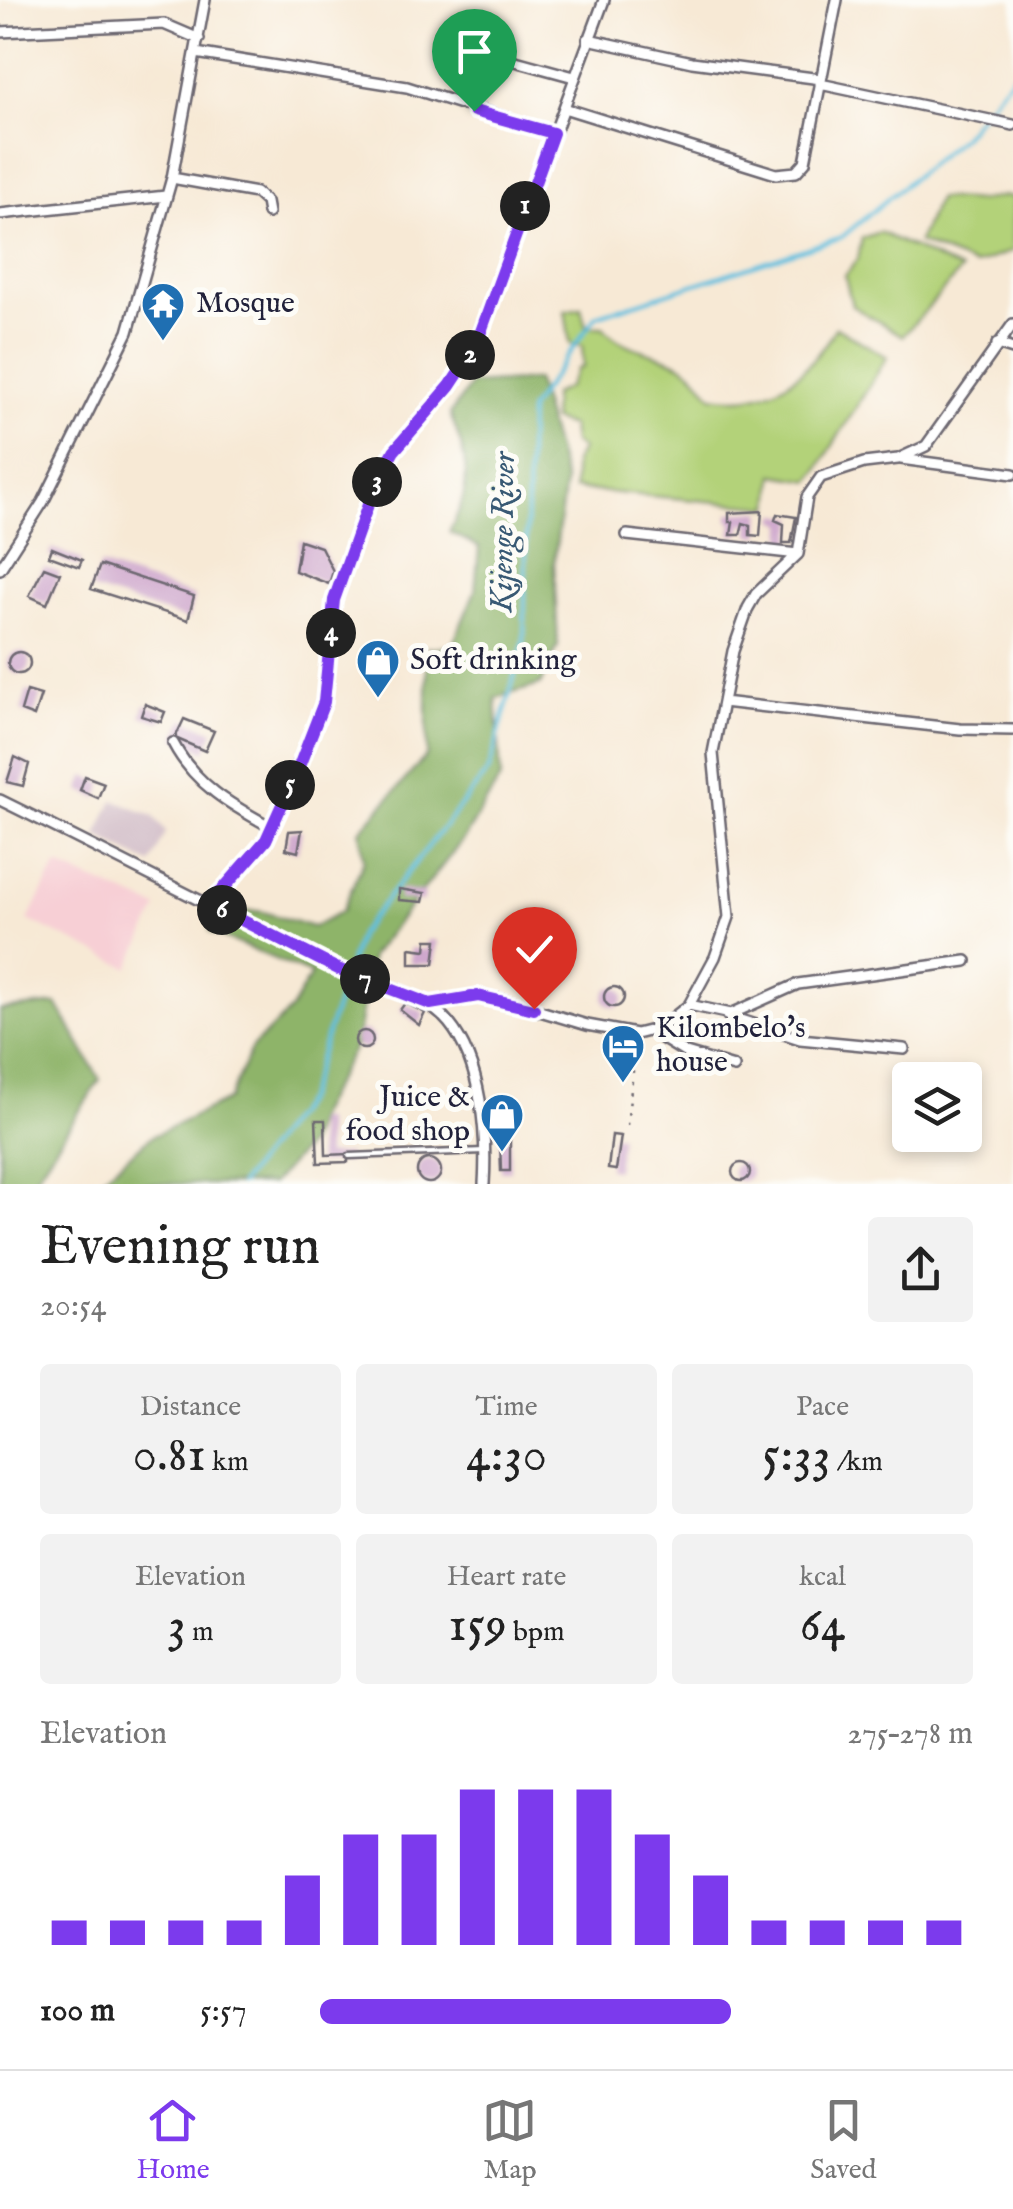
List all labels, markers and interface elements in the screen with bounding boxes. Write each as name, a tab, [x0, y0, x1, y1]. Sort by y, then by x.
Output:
pin	[432, 9, 517, 112]
icon: arrive	[447, 24, 502, 79]
pin: 1	[500, 181, 550, 231]
text: 1	[520, 188, 530, 223]
temple icon: Mosque	[140, 281, 186, 342]
place label: Mosque	[196, 285, 295, 323]
pin: 2	[445, 330, 495, 380]
text: 2	[463, 337, 477, 372]
water label: Kijenge River	[482, 449, 526, 613]
pin: 3	[352, 457, 402, 507]
text: 3	[372, 464, 382, 499]
pin: 4	[306, 608, 356, 658]
text: 4	[324, 615, 338, 650]
shop icon: Soft drinking	[355, 638, 401, 699]
place label: Soft drinking	[410, 642, 577, 680]
pin: 5	[265, 760, 315, 810]
text: 5	[285, 767, 295, 802]
pin: 6	[197, 885, 247, 935]
text: 6	[216, 892, 228, 927]
pin	[492, 907, 577, 1010]
icon: check	[507, 922, 562, 977]
pin: 7	[340, 954, 390, 1004]
text: 7	[358, 961, 372, 996]
place label: Kilombelo's house	[656, 1010, 806, 1082]
hotel icon: Kilombelo's house	[600, 1023, 646, 1084]
map controls	[892, 1062, 982, 1152]
button: layers	[892, 1062, 982, 1152]
place label: Juice & food shop	[346, 1079, 470, 1151]
shop icon: Juice & food shop	[479, 1092, 525, 1153]
text: Evening run	[40, 1213, 320, 1283]
button: share	[868, 1217, 973, 1322]
text: 20:54	[40, 1286, 106, 1327]
text: Distance	[140, 1390, 241, 1425]
text: Time	[475, 1390, 538, 1425]
text: Pace	[796, 1390, 849, 1425]
text: 0.81	[132, 1425, 206, 1488]
text: 4:30	[466, 1425, 547, 1488]
text: 5:33	[762, 1425, 831, 1488]
text: km	[206, 1445, 249, 1480]
text: /km	[831, 1445, 883, 1480]
text: Elevation	[135, 1560, 246, 1595]
text: Heart rate	[447, 1560, 566, 1595]
text: kcal	[799, 1560, 846, 1595]
text: 3	[167, 1595, 186, 1658]
text: 159	[448, 1595, 507, 1658]
text: 64	[800, 1595, 845, 1658]
text: m	[186, 1615, 214, 1650]
text: bpm	[507, 1615, 565, 1650]
text: Elevation	[40, 1714, 167, 1755]
text: 275–278 m	[847, 1714, 973, 1755]
text: 100 m	[40, 1991, 115, 2032]
text: 5:57	[200, 1991, 247, 2032]
tab: Home	[136, 2093, 210, 2188]
tab: Map	[482, 2093, 537, 2188]
tab: Saved	[810, 2093, 877, 2188]

